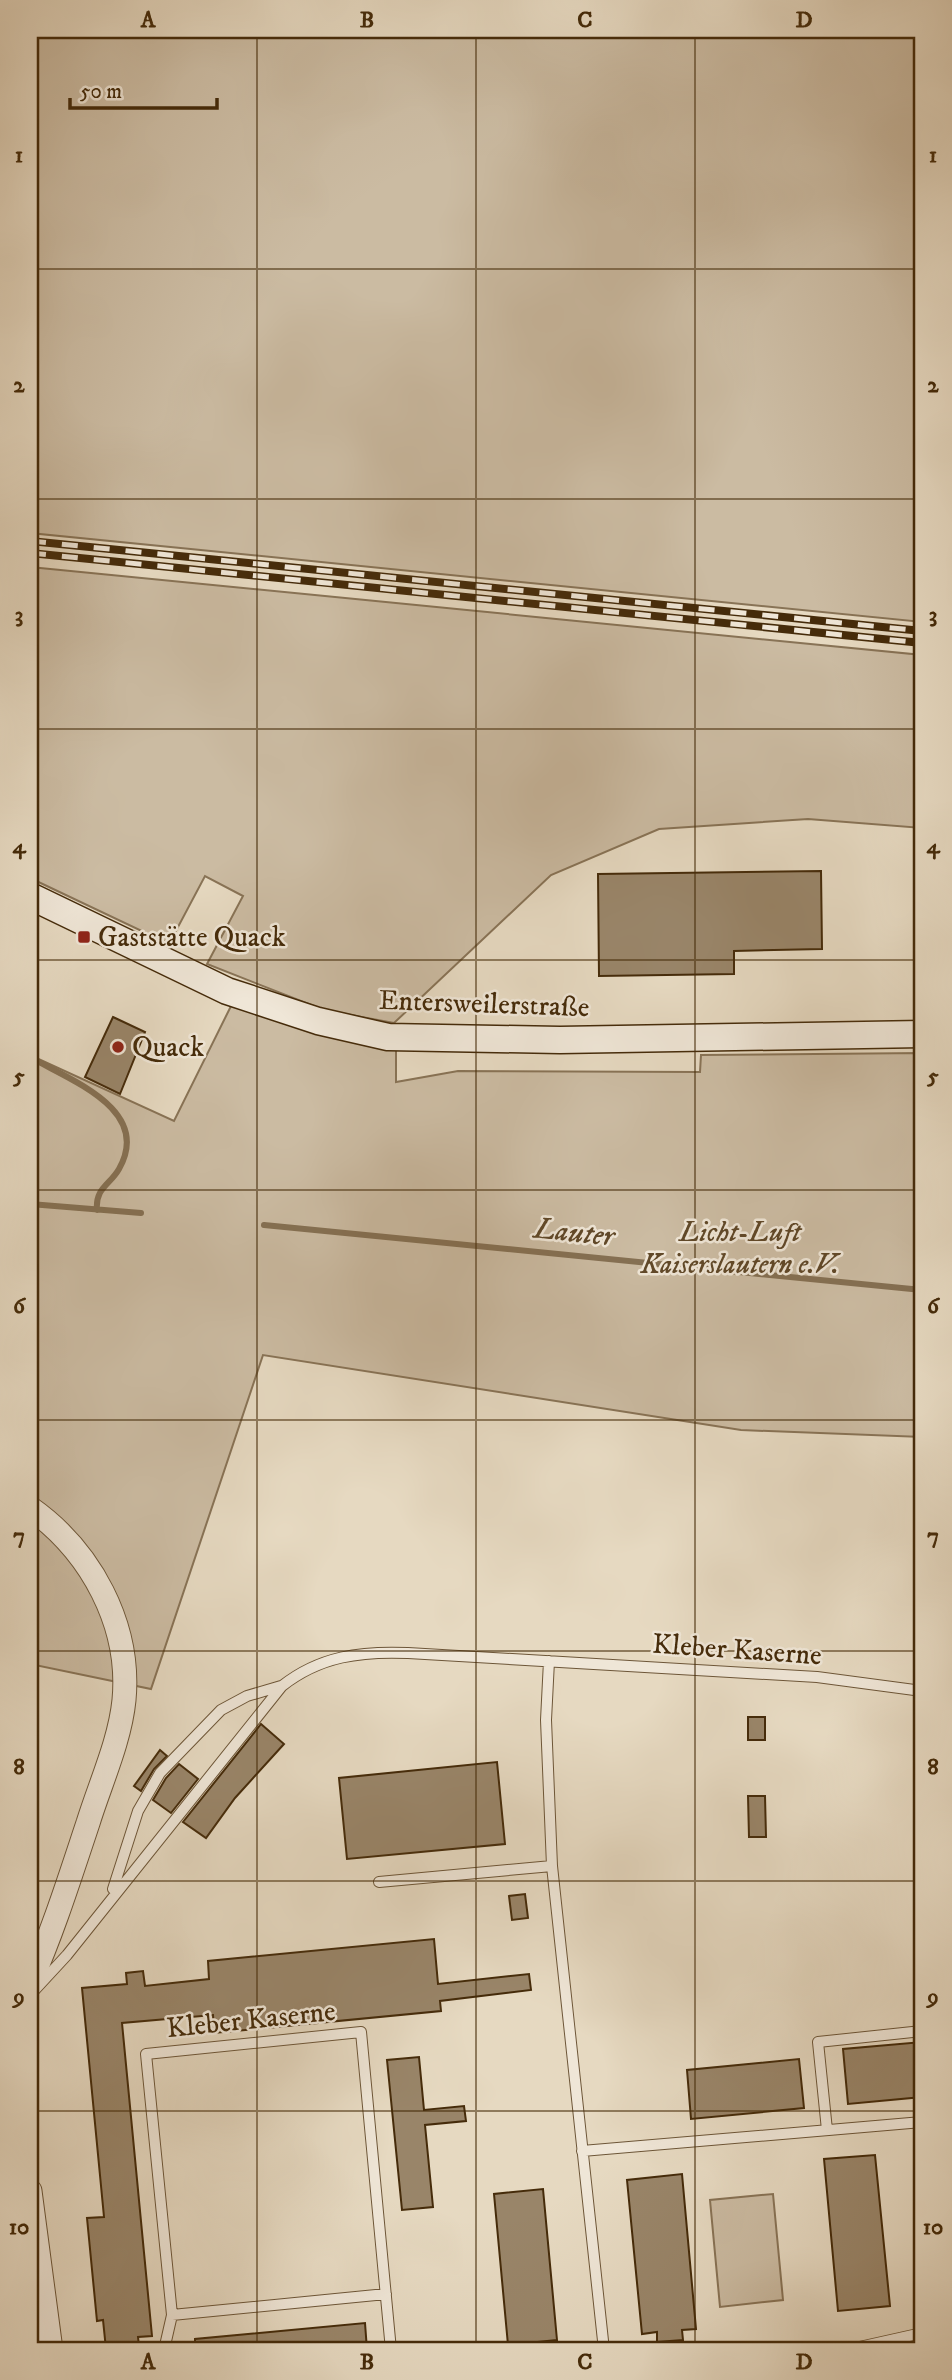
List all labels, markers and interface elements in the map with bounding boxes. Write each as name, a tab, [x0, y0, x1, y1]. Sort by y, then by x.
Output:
text: A	[140, 6, 157, 35]
text: B	[360, 6, 374, 35]
text: C	[577, 6, 593, 35]
text: D	[795, 6, 813, 35]
scale bar	[70, 66, 217, 110]
text: 50 m	[80, 79, 122, 105]
text: 1	[15, 141, 23, 170]
text: 1	[929, 141, 937, 170]
text: 2	[13, 371, 25, 400]
text: 2	[927, 371, 939, 400]
text: 3	[15, 601, 23, 630]
text: 3	[929, 601, 937, 630]
text: 4	[12, 832, 27, 861]
text: 4	[926, 832, 941, 861]
place label: Gaststätte Quack	[98, 920, 286, 955]
marker: Gaststätte Quack	[76, 929, 92, 945]
street label: Entersweilerstraße	[378, 983, 590, 1025]
place label: Quack	[132, 1030, 204, 1065]
marker: Quack	[110, 1039, 126, 1055]
text: 5	[12, 1062, 25, 1091]
text: 5	[926, 1062, 939, 1091]
water label: Lauter	[530, 1210, 618, 1256]
park label: Licht-Luft Kaiserslautern e.V.	[640, 1215, 841, 1282]
text: 6	[13, 1292, 27, 1321]
text: 6	[927, 1292, 941, 1321]
text: 7	[13, 1522, 25, 1551]
text: 7	[927, 1522, 939, 1551]
street label: Kleber Kaserne	[651, 1627, 823, 1673]
text: 8	[13, 1753, 25, 1782]
text: 8	[927, 1753, 939, 1782]
text: 9	[11, 1983, 25, 2012]
text: 9	[925, 1983, 939, 2012]
street label: Kleber Kaserne	[165, 1994, 337, 2046]
text: 10	[9, 2213, 29, 2242]
text: 10	[923, 2213, 943, 2242]
text: A	[140, 2348, 157, 2377]
text: B	[360, 2348, 374, 2377]
text: C	[577, 2348, 593, 2377]
text: D	[795, 2348, 813, 2377]

